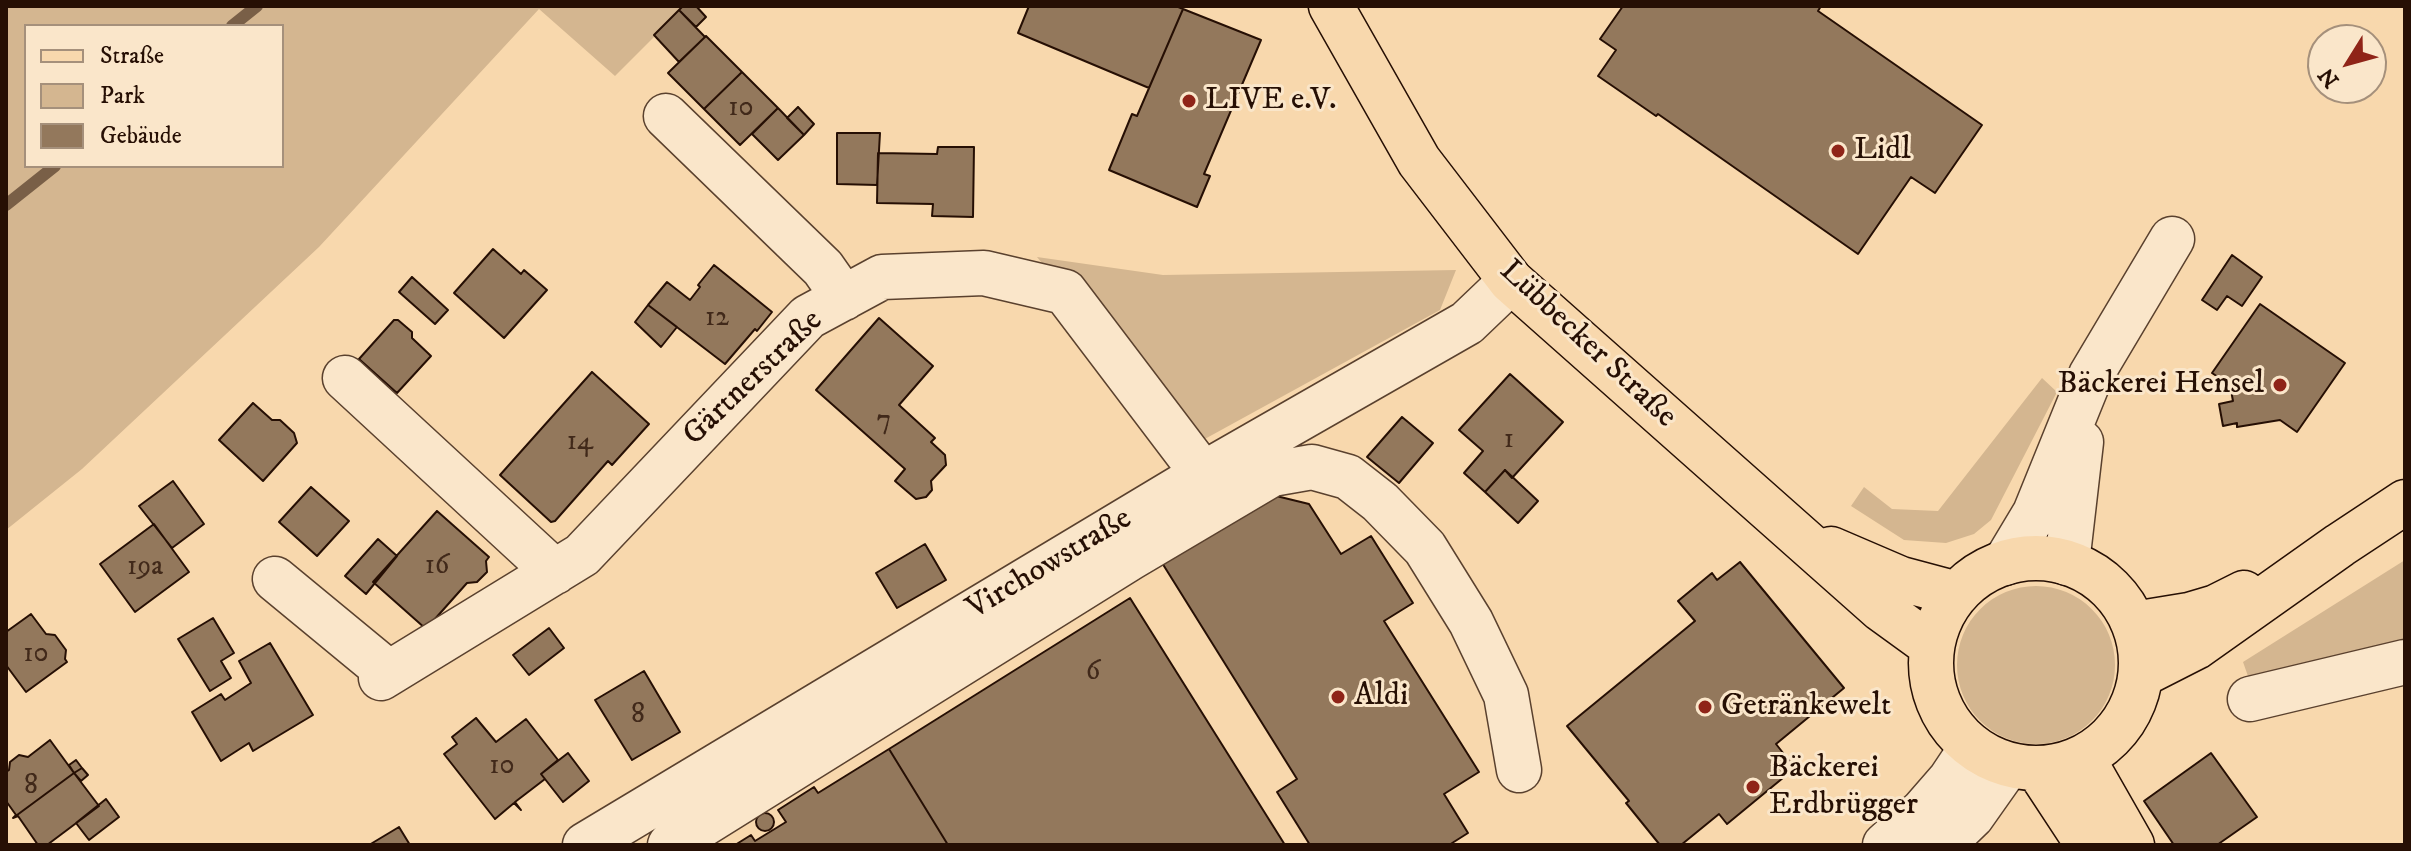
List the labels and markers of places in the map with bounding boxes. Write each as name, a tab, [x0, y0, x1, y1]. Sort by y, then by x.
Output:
place label: LIVE e.V.	[1205, 82, 1336, 120]
marker: LIVE e.V.	[1180, 92, 1198, 110]
place label: Lidl	[1854, 132, 1911, 170]
marker: Lidl	[1829, 142, 1847, 160]
place label: Bäckerei Hensel	[2057, 366, 2264, 404]
marker: Bäckerei Hensel	[2271, 376, 2289, 394]
place label: Aldi	[1354, 678, 1408, 716]
marker: Aldi	[1329, 688, 1347, 706]
place label: Getränkewelt	[1721, 688, 1891, 726]
marker: Getränkewelt	[1696, 698, 1714, 716]
place label: Bäckerei Erdbrügger	[1769, 750, 1918, 825]
marker: Bäckerei Erdbrügger	[1744, 778, 1762, 796]

